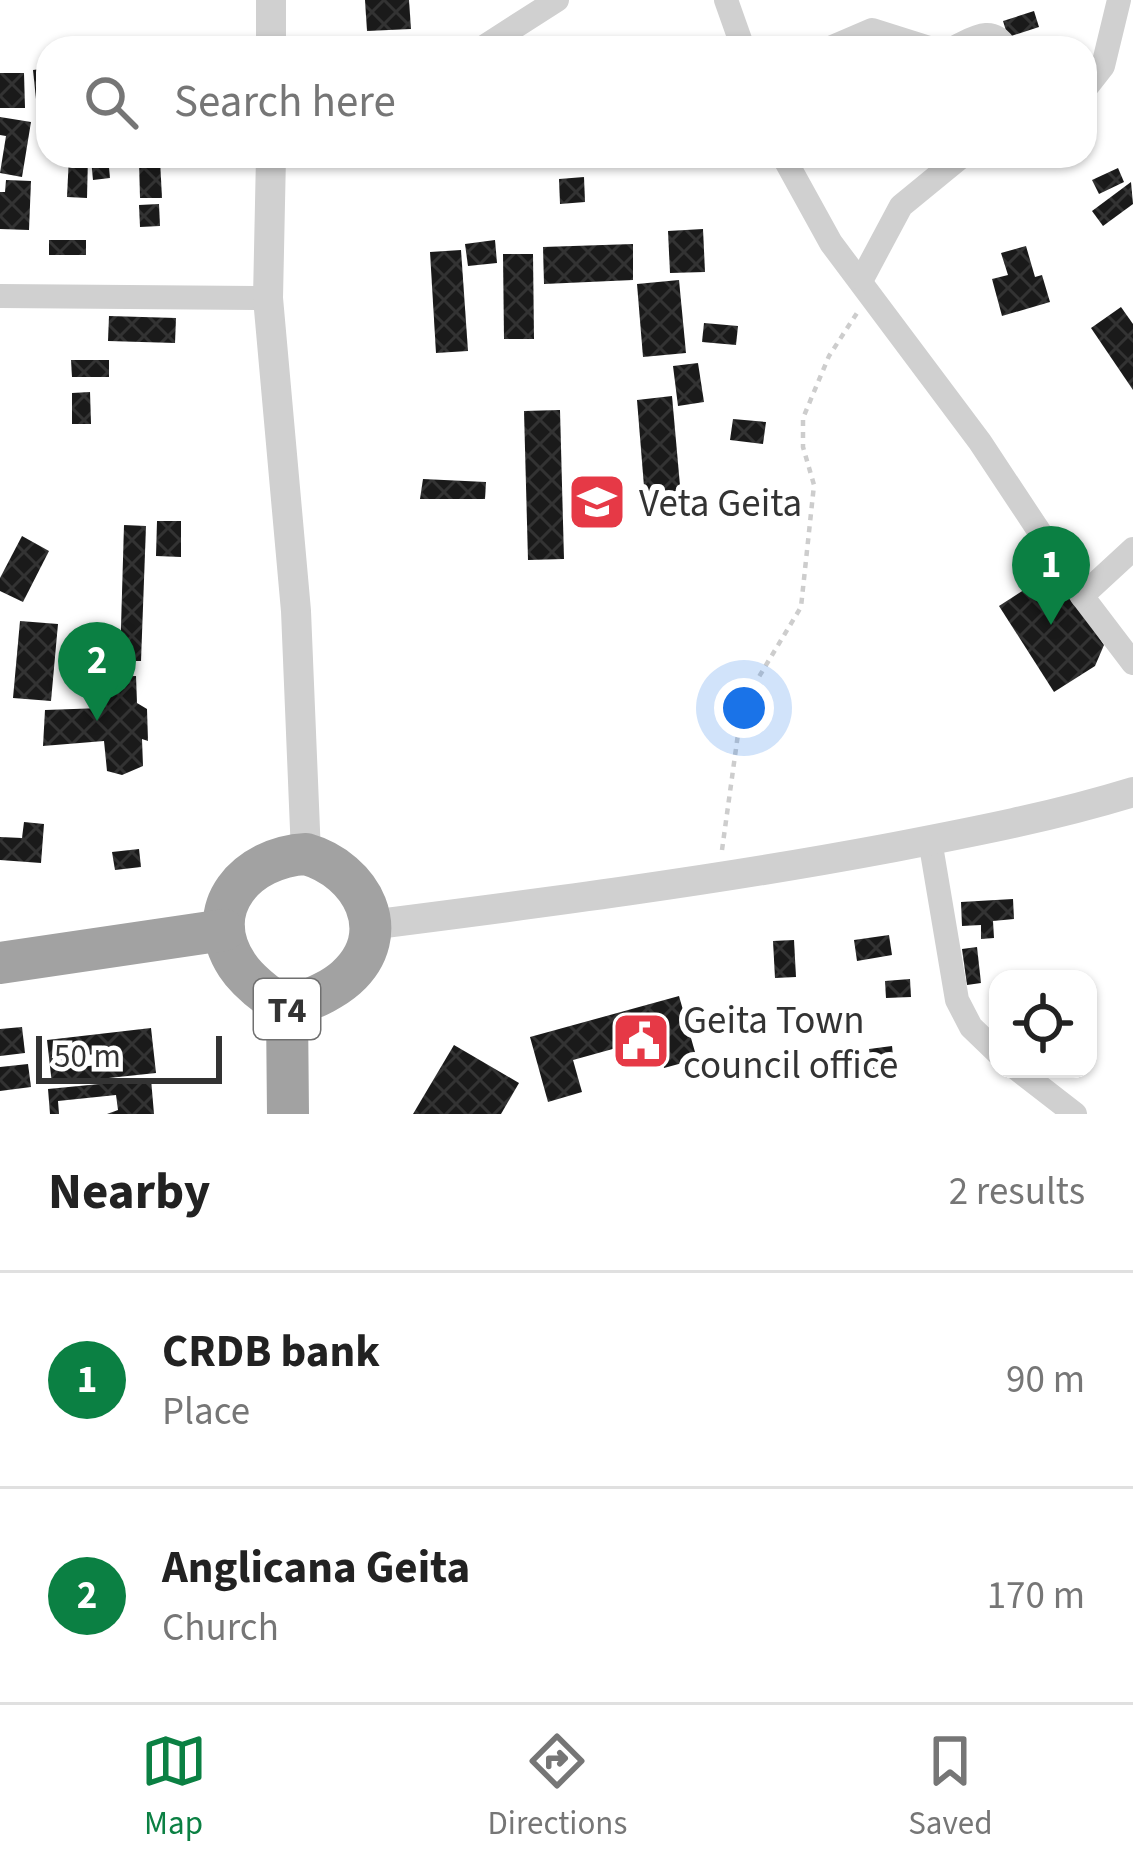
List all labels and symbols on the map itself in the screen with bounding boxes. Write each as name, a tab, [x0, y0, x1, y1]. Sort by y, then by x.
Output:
school or university icon: Veta Geita	[566, 471, 628, 533]
place label: Veta Geita	[639, 476, 802, 532]
pin: 1	[1012, 526, 1090, 625]
pin: 2	[58, 622, 136, 721]
your location	[714, 678, 774, 738]
road number: T4	[254, 979, 320, 1039]
place label: Geita Town council office	[683, 993, 898, 1094]
public building icon: Geita Town council office	[610, 1010, 672, 1072]
scale bar	[36, 1030, 222, 1083]

